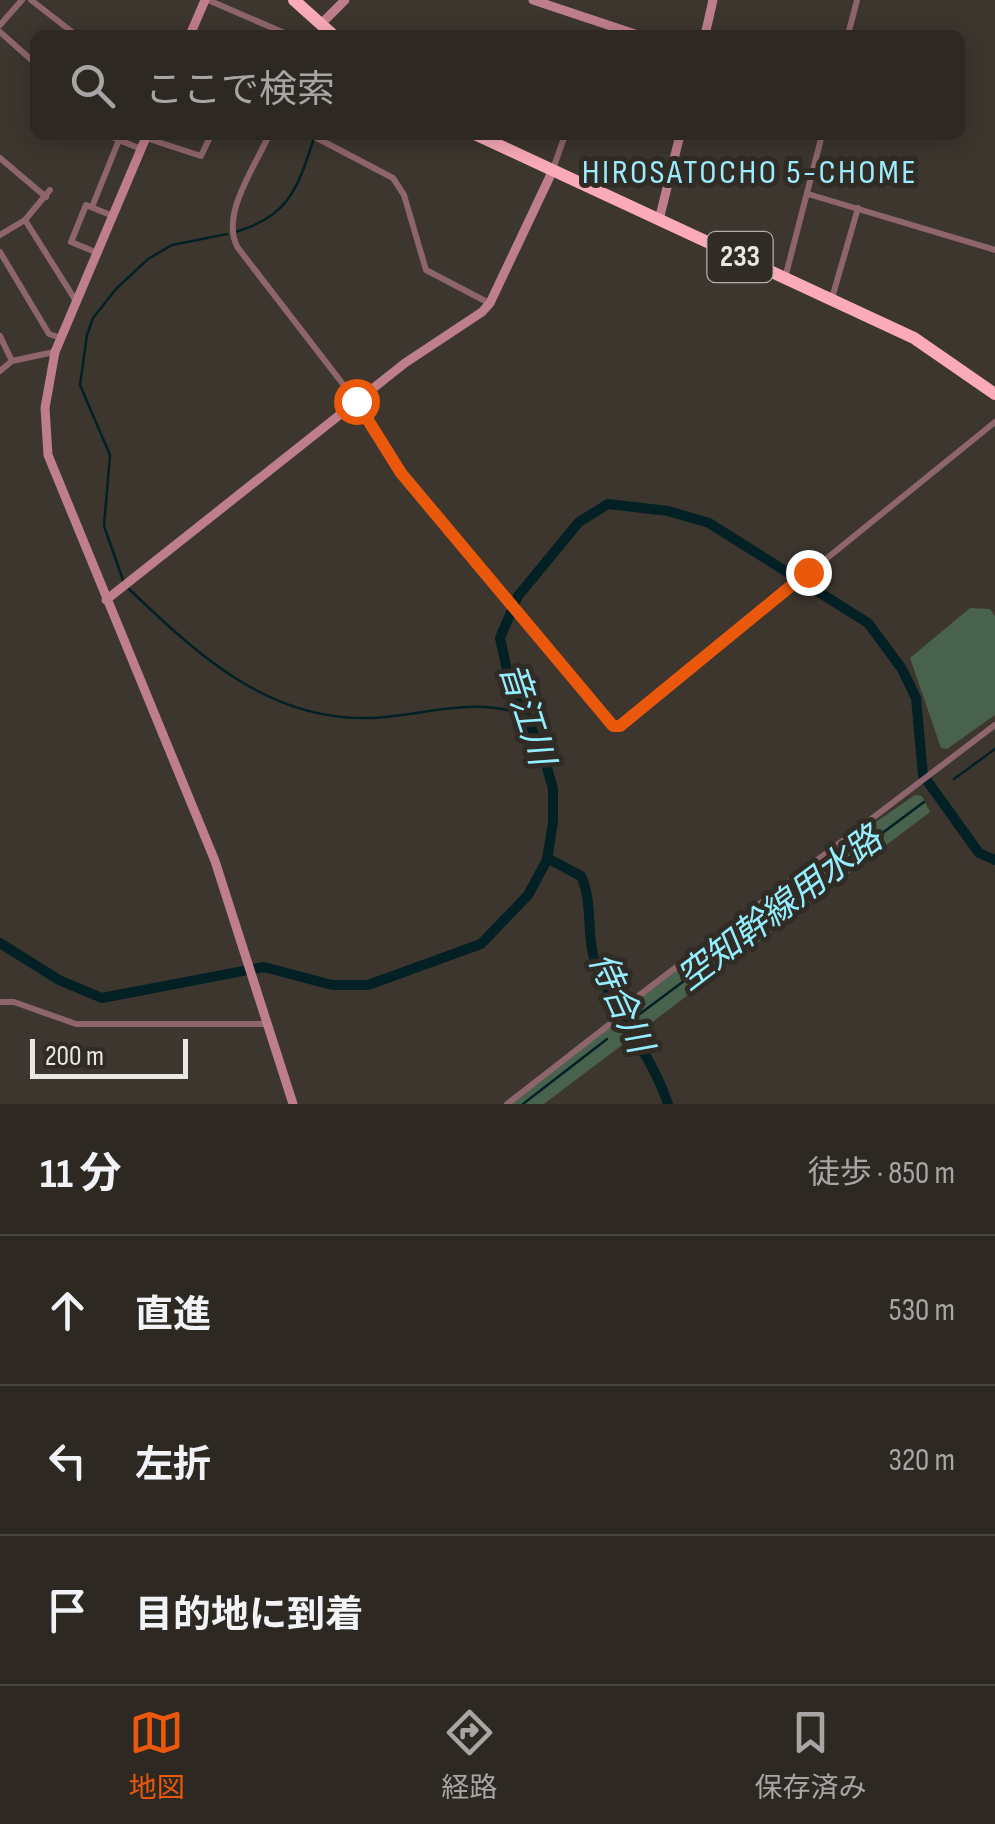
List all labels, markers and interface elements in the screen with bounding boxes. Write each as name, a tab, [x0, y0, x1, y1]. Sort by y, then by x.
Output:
search box	[30, 30, 965, 140]
icon: search	[65, 58, 120, 113]
text: ここで検索	[145, 68, 335, 113]
district label: HIROSATOCHO 5-CHOME	[582, 151, 918, 194]
road number: 233	[708, 232, 772, 282]
route start	[334, 379, 380, 425]
route end	[786, 550, 832, 596]
water label: 音江川	[489, 657, 564, 774]
water label: 空知幹線用水路	[669, 816, 893, 1000]
water label: 侍合川	[579, 946, 663, 1063]
scale bar	[30, 1034, 188, 1078]
text: 200 m	[45, 1040, 104, 1073]
text: 11 分	[40, 1149, 121, 1200]
text: 徒歩 · 850 m	[808, 1154, 955, 1193]
icon: ahead	[40, 1283, 95, 1338]
text: 530 m	[889, 1291, 955, 1330]
text: 直進	[135, 1293, 211, 1338]
icon: left	[40, 1433, 95, 1488]
text: 320 m	[888, 1441, 955, 1480]
text: 左折	[135, 1443, 211, 1488]
icon: arrive	[40, 1583, 95, 1638]
text: 目的地に到着	[135, 1593, 363, 1638]
tab: 地図	[128, 1705, 185, 1805]
tab: 経路	[441, 1705, 498, 1805]
tab: 保存済み	[754, 1705, 867, 1805]

